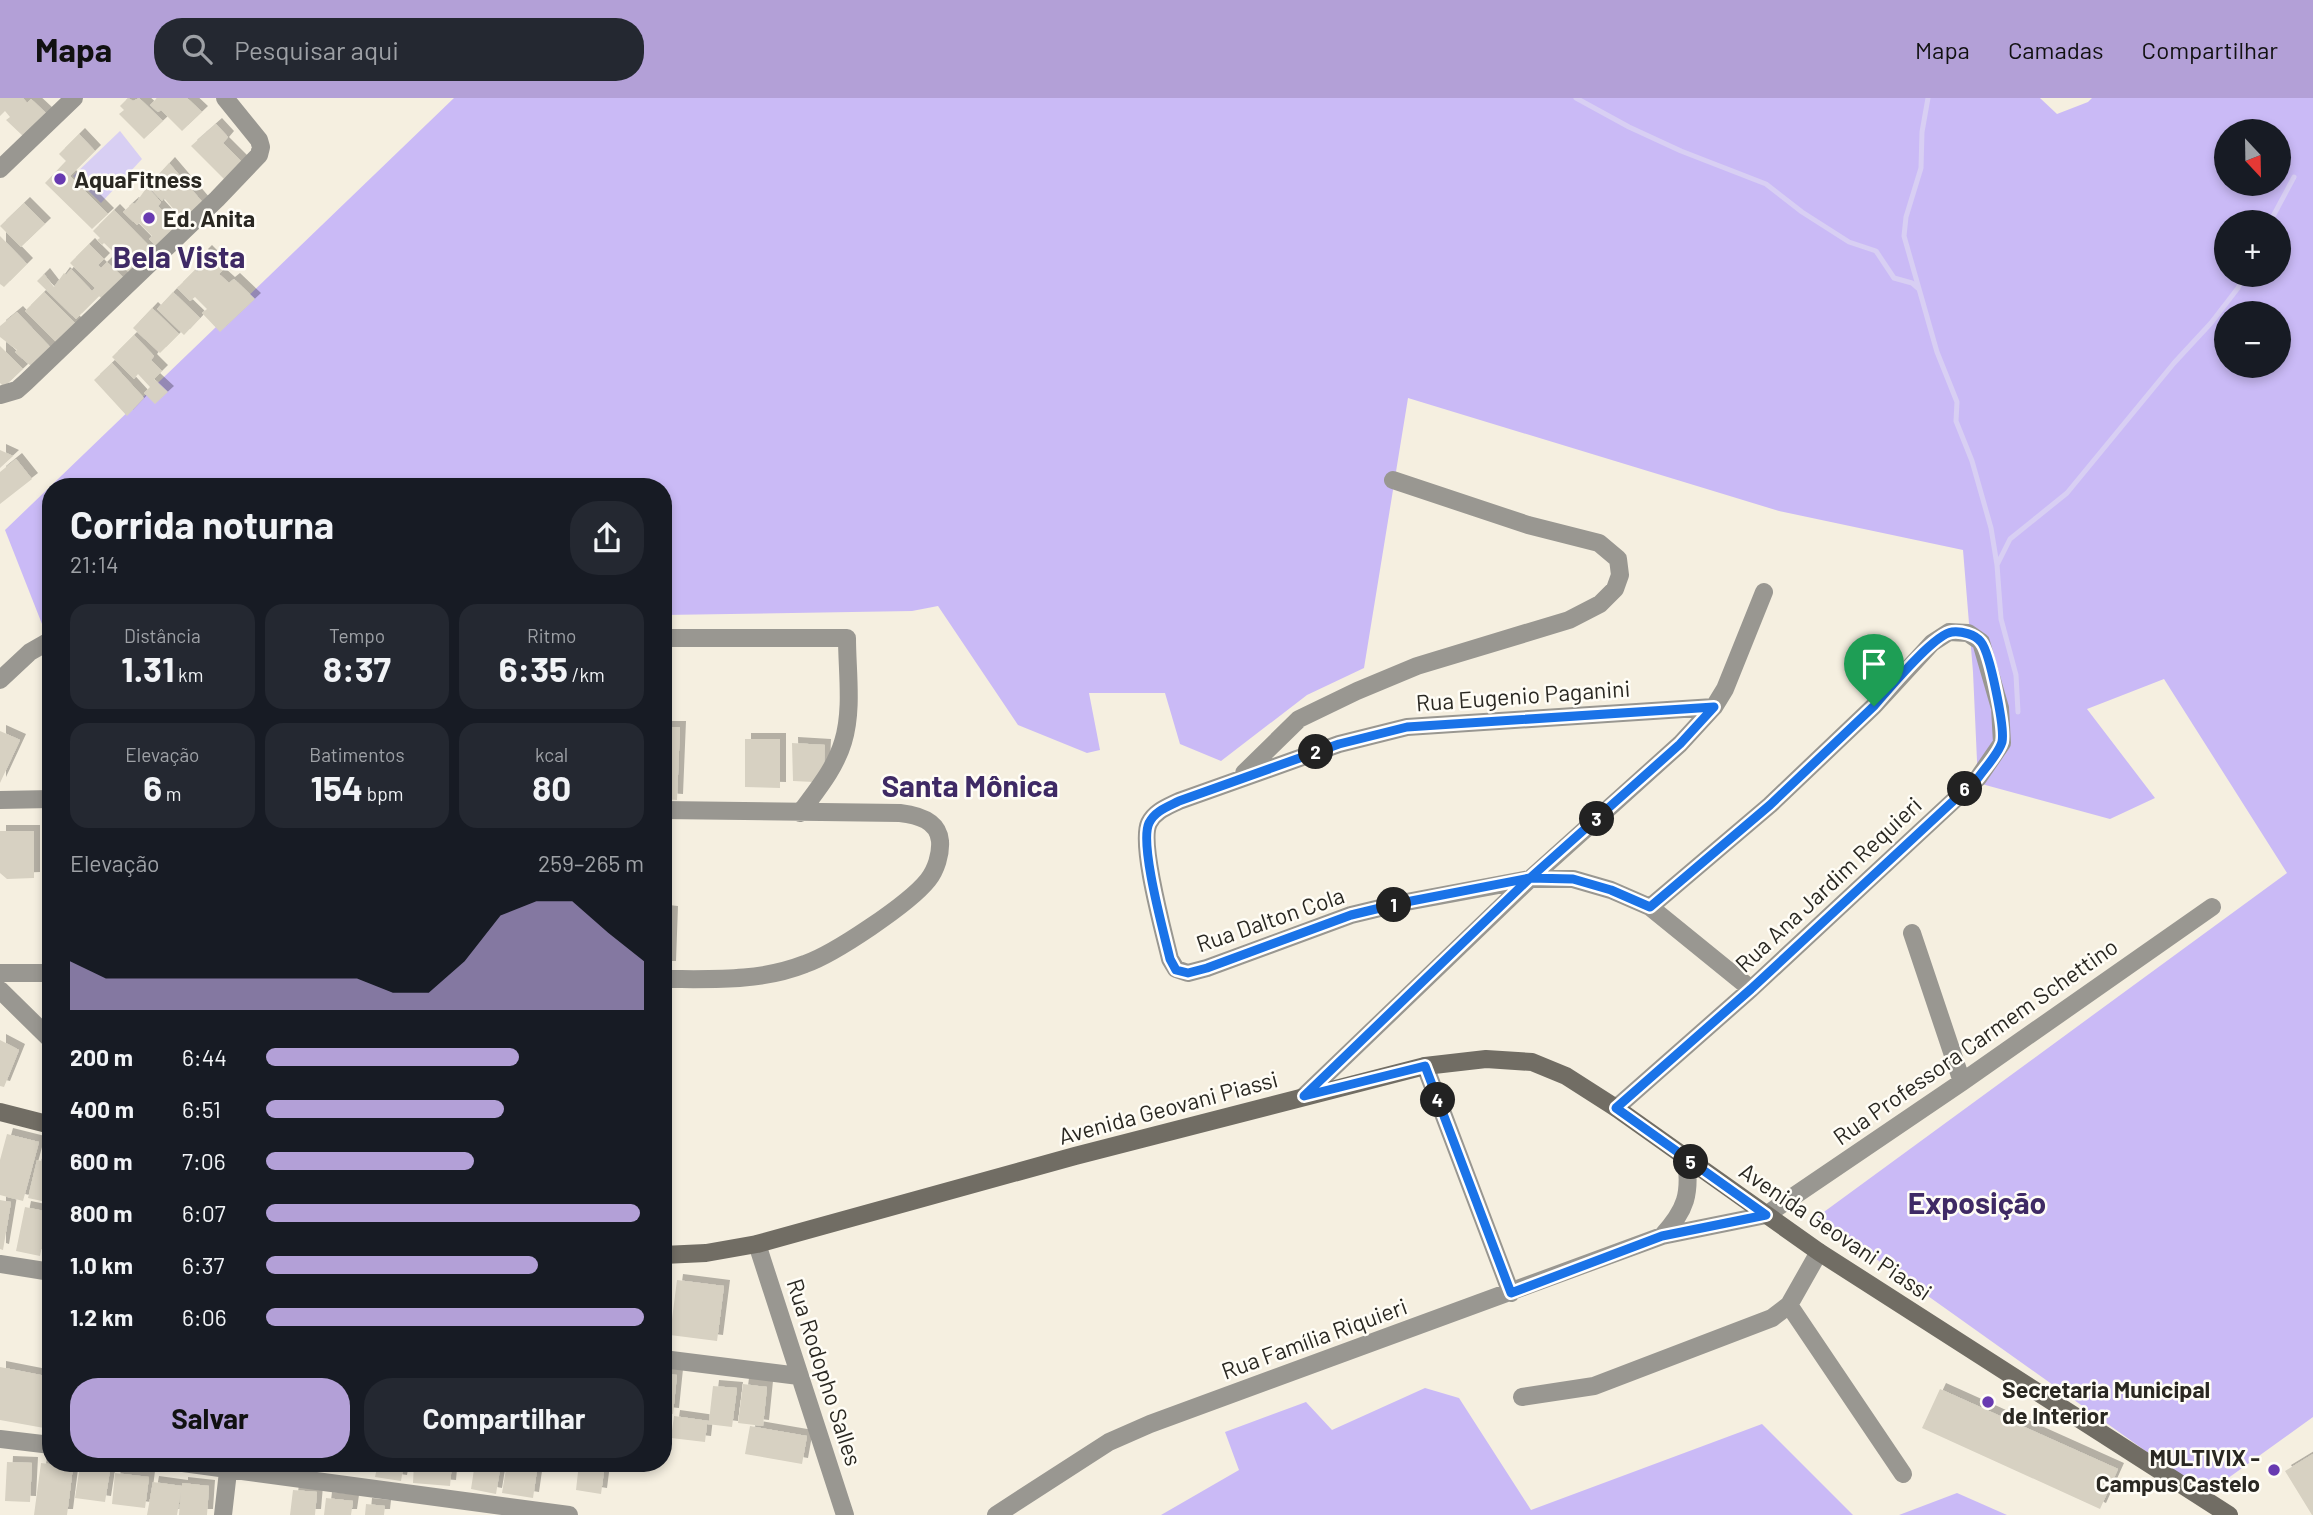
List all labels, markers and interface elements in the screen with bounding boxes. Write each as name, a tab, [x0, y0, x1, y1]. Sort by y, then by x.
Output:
search box	[154, 18, 644, 81]
text: Mapa	[35, 29, 112, 69]
icon: search	[178, 30, 216, 68]
text: Pesquisar aqui	[234, 34, 399, 65]
text: Mapa	[1915, 35, 1970, 64]
text: Camadas	[2008, 35, 2104, 64]
text: Compartilhar	[2142, 35, 2278, 64]
north arrow	[2214, 119, 2291, 196]
map controls	[2214, 119, 2291, 378]
place label: AquaFitness	[74, 165, 202, 193]
marker: AquaFitness	[52, 171, 68, 187]
place label: Ed. Anita	[163, 204, 255, 232]
marker: Ed. Anita	[141, 210, 157, 226]
button: +	[2214, 210, 2291, 287]
district label: Bela Vista	[113, 238, 245, 274]
button: −	[2214, 301, 2291, 378]
text: Corrida noturna	[70, 501, 334, 547]
button: share	[570, 501, 644, 575]
text: 21:14	[70, 550, 119, 578]
text: Distância	[124, 624, 201, 647]
text: Tempo	[329, 624, 385, 647]
text: Ritmo	[527, 624, 576, 647]
pin	[1844, 634, 1904, 706]
icon: arrive	[1855, 645, 1893, 683]
text: 1.31	[121, 647, 174, 689]
text: 8:37	[323, 647, 391, 689]
text: 6:35	[499, 647, 568, 689]
text: km	[174, 663, 203, 686]
text: /km	[568, 663, 605, 686]
street label: Rua Eugenio Paganini	[1415, 674, 1631, 716]
pin: 2	[1298, 734, 1334, 770]
text: 2	[1310, 740, 1321, 763]
text: Elevação	[125, 743, 199, 766]
text: Batimentos	[309, 743, 405, 766]
text: kcal	[535, 743, 568, 766]
text: 6	[143, 766, 162, 808]
text: 154	[311, 766, 363, 808]
text: 80	[532, 766, 571, 808]
district label: Santa Mônica	[881, 767, 1059, 803]
pin: 6	[1948, 772, 1982, 806]
text: 6	[1959, 777, 1970, 800]
text: m	[162, 782, 181, 805]
text: bpm	[363, 782, 403, 805]
street label: Rua Ana Jardim Requieri	[1729, 790, 1927, 978]
pin: 3	[1580, 802, 1614, 836]
text: 3	[1591, 807, 1602, 830]
text: Elevação	[70, 849, 160, 877]
text: 259–265 m	[538, 849, 644, 877]
street label: Rua Dalton Cola	[1192, 881, 1348, 957]
pin: 1	[1376, 888, 1412, 922]
text: 1	[1390, 893, 1397, 916]
street label: Rua Professora Carmem Schettino	[1827, 932, 2123, 1150]
text: 200 m	[70, 1043, 133, 1071]
text: 6:44	[182, 1043, 227, 1071]
street label: Avenida Geovani Piassi	[1055, 1064, 1281, 1150]
pin: 4	[1420, 1082, 1456, 1118]
text: 4	[1432, 1088, 1443, 1111]
text: 400 m	[70, 1095, 134, 1123]
text: 6:51	[182, 1095, 221, 1123]
pin: 5	[1674, 1144, 1708, 1180]
text: 600 m	[70, 1147, 132, 1175]
text: 7:06	[182, 1147, 226, 1175]
text: 5	[1685, 1150, 1696, 1173]
street label: Avenida Geovani Piassi	[1735, 1156, 1937, 1306]
district label: Exposição	[1908, 1184, 2046, 1220]
text: 800 m	[70, 1199, 132, 1227]
text: 6:07	[182, 1199, 226, 1227]
text: 1.0 km	[70, 1251, 133, 1279]
text: 6:37	[182, 1251, 224, 1279]
street label: Rua Rodopho Salles	[782, 1275, 868, 1469]
street label: Rua Família Riquieri	[1217, 1291, 1411, 1385]
text: 1.2 km	[70, 1303, 133, 1331]
text: 6:06	[182, 1303, 226, 1331]
place label: Secretaria Municipal de Interior	[2002, 1375, 2210, 1429]
button: Salvar	[70, 1378, 350, 1458]
button: Compartilhar	[364, 1378, 644, 1458]
marker: Secretaria Municipal de Interior	[1980, 1394, 1996, 1410]
place label: MULTIVIX - Campus Castelo	[2096, 1443, 2260, 1497]
marker: MULTIVIX - Campus Castelo	[2266, 1462, 2282, 1478]

